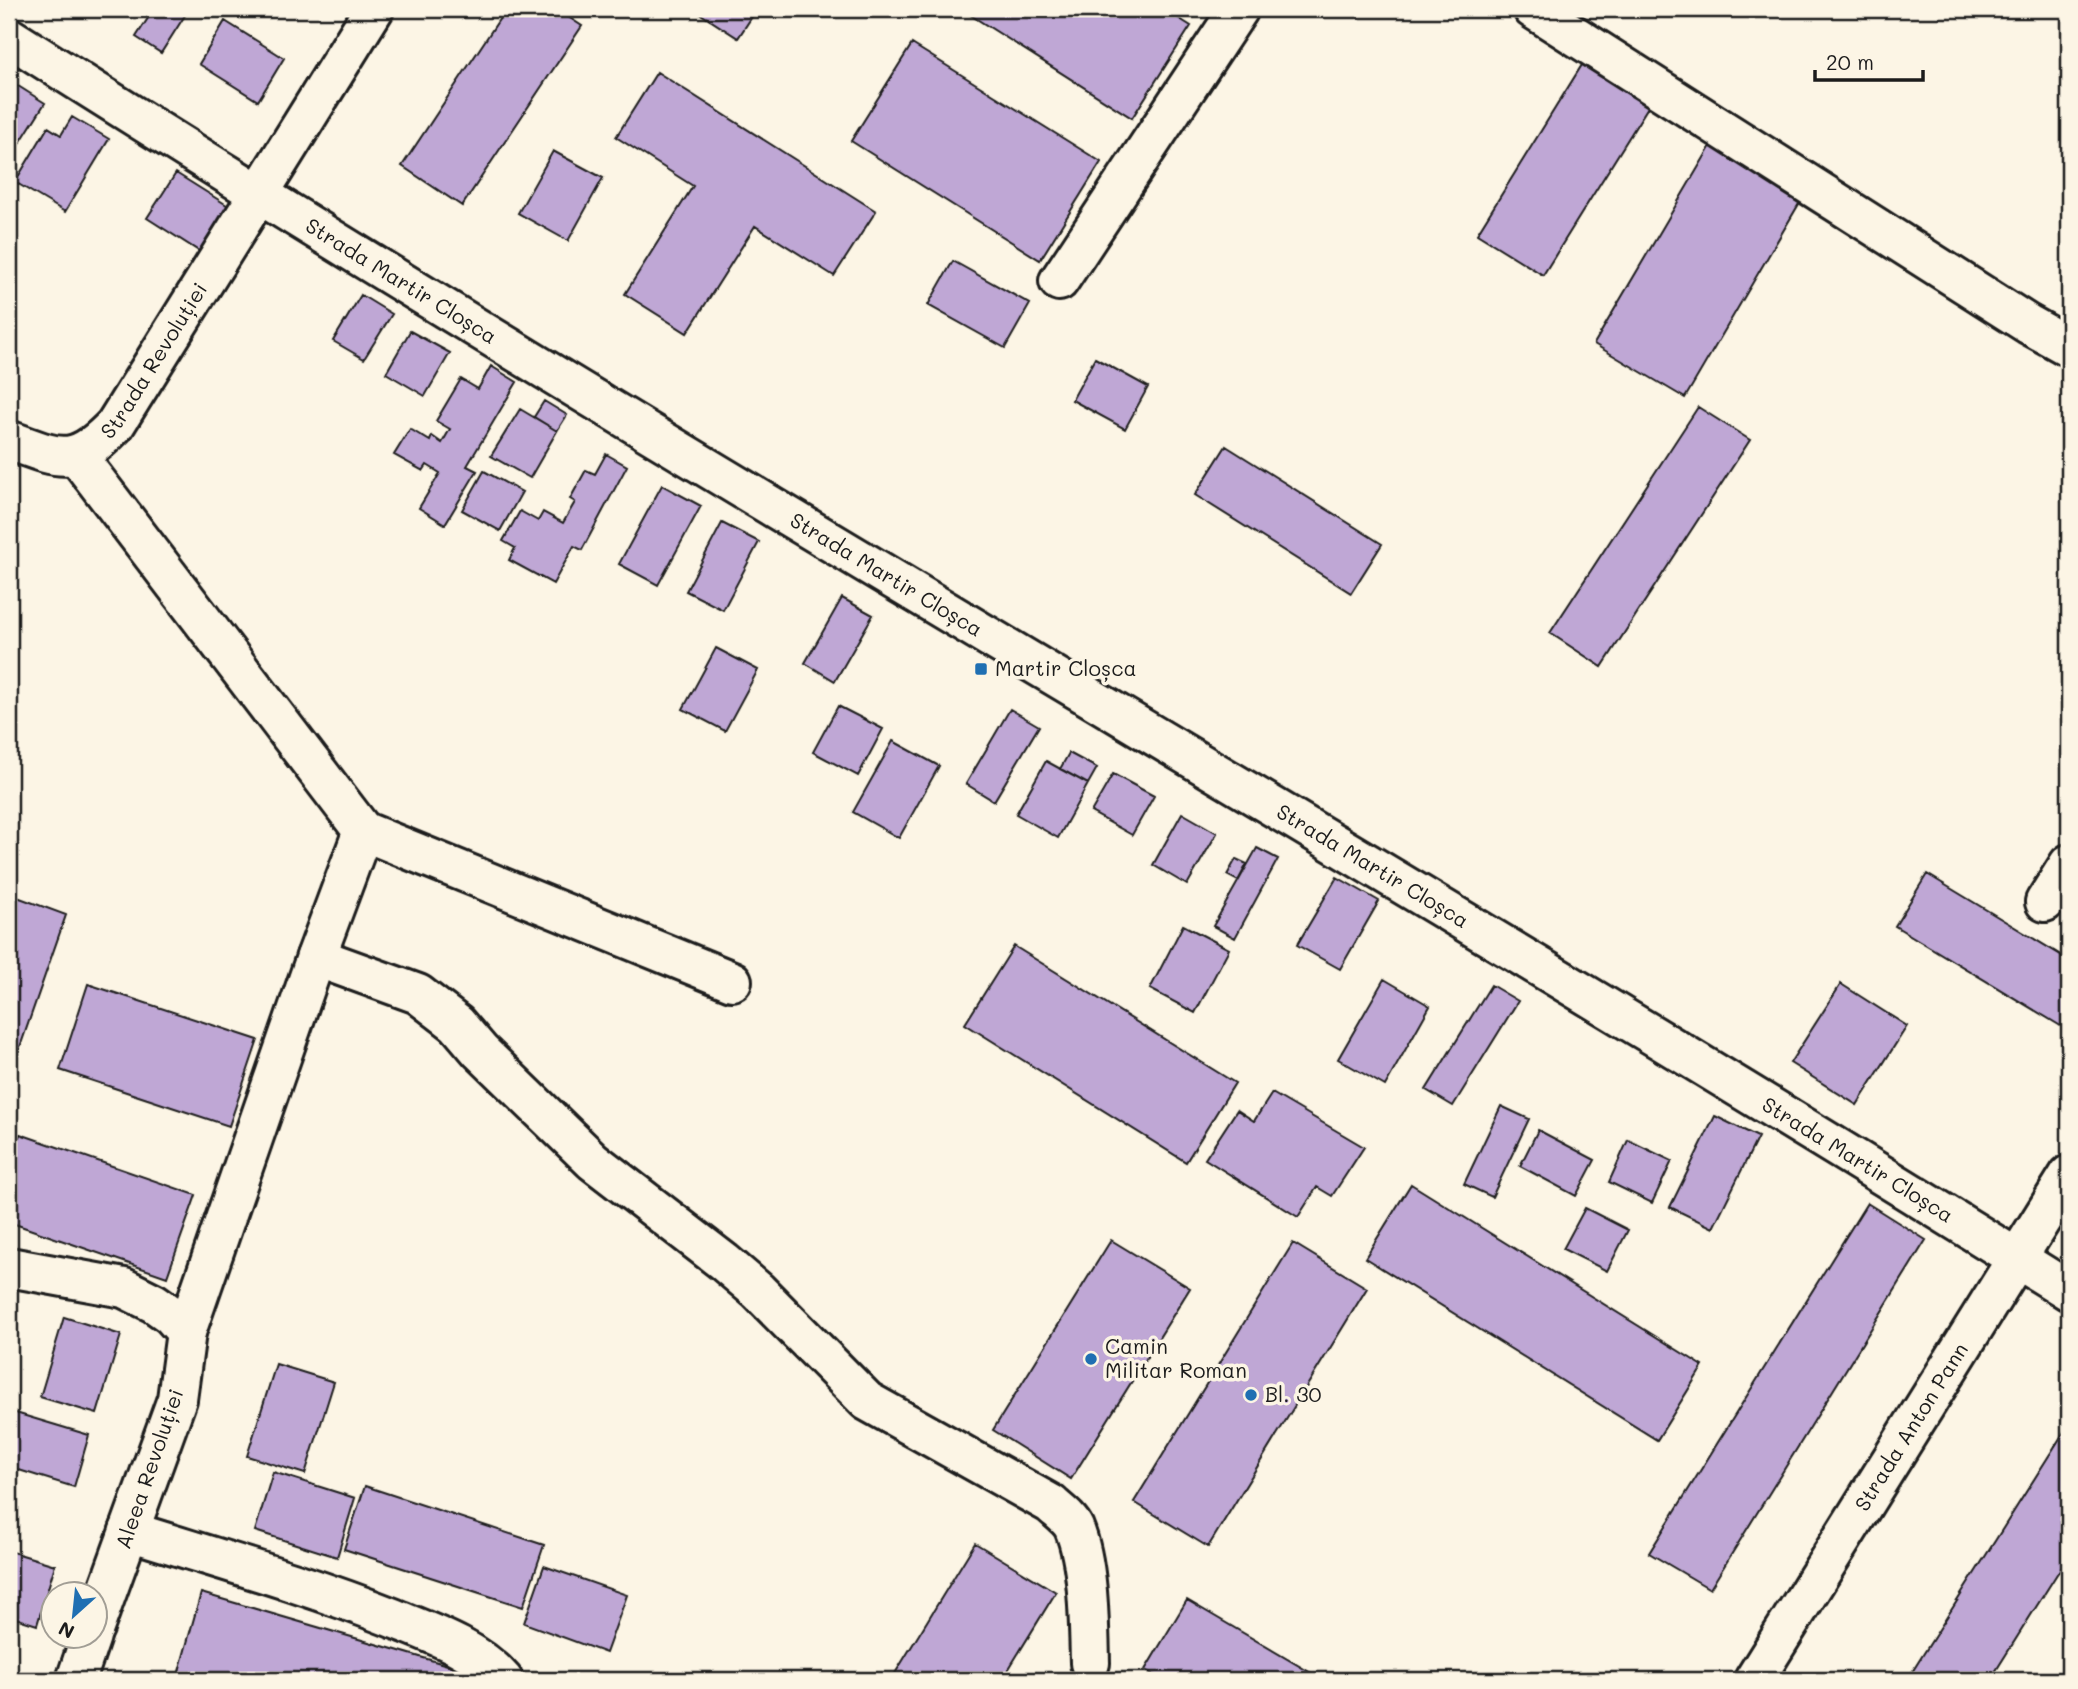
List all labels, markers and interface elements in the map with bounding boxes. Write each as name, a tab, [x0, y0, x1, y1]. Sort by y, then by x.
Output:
scale bar	[1815, 38, 1924, 82]
text: 20 m	[1826, 48, 1874, 75]
street label: Strada Martir Cloșca	[301, 211, 502, 349]
street label: Strada Revoluției	[94, 277, 212, 444]
street label: Strada Martir Cloșca	[786, 506, 988, 642]
place label: Martir Cloșca	[995, 654, 1137, 682]
marker: Martir Cloșca	[973, 661, 989, 677]
street label: Strada Martir Cloșca	[1272, 797, 1474, 933]
street label: Strada Martir Cloșca	[1758, 1090, 1959, 1228]
place label: Camin Militar Roman	[1105, 1332, 1247, 1383]
street label: Strada Anton Pann	[1848, 1337, 1973, 1516]
marker: Camin Militar Roman	[1083, 1351, 1099, 1367]
place label: Bl. 30	[1265, 1380, 1322, 1407]
street label: Aleea Revoluției	[109, 1385, 190, 1552]
marker: Bl. 30	[1243, 1387, 1259, 1403]
north arrow	[38, 1580, 108, 1650]
text: N	[54, 1616, 78, 1645]

